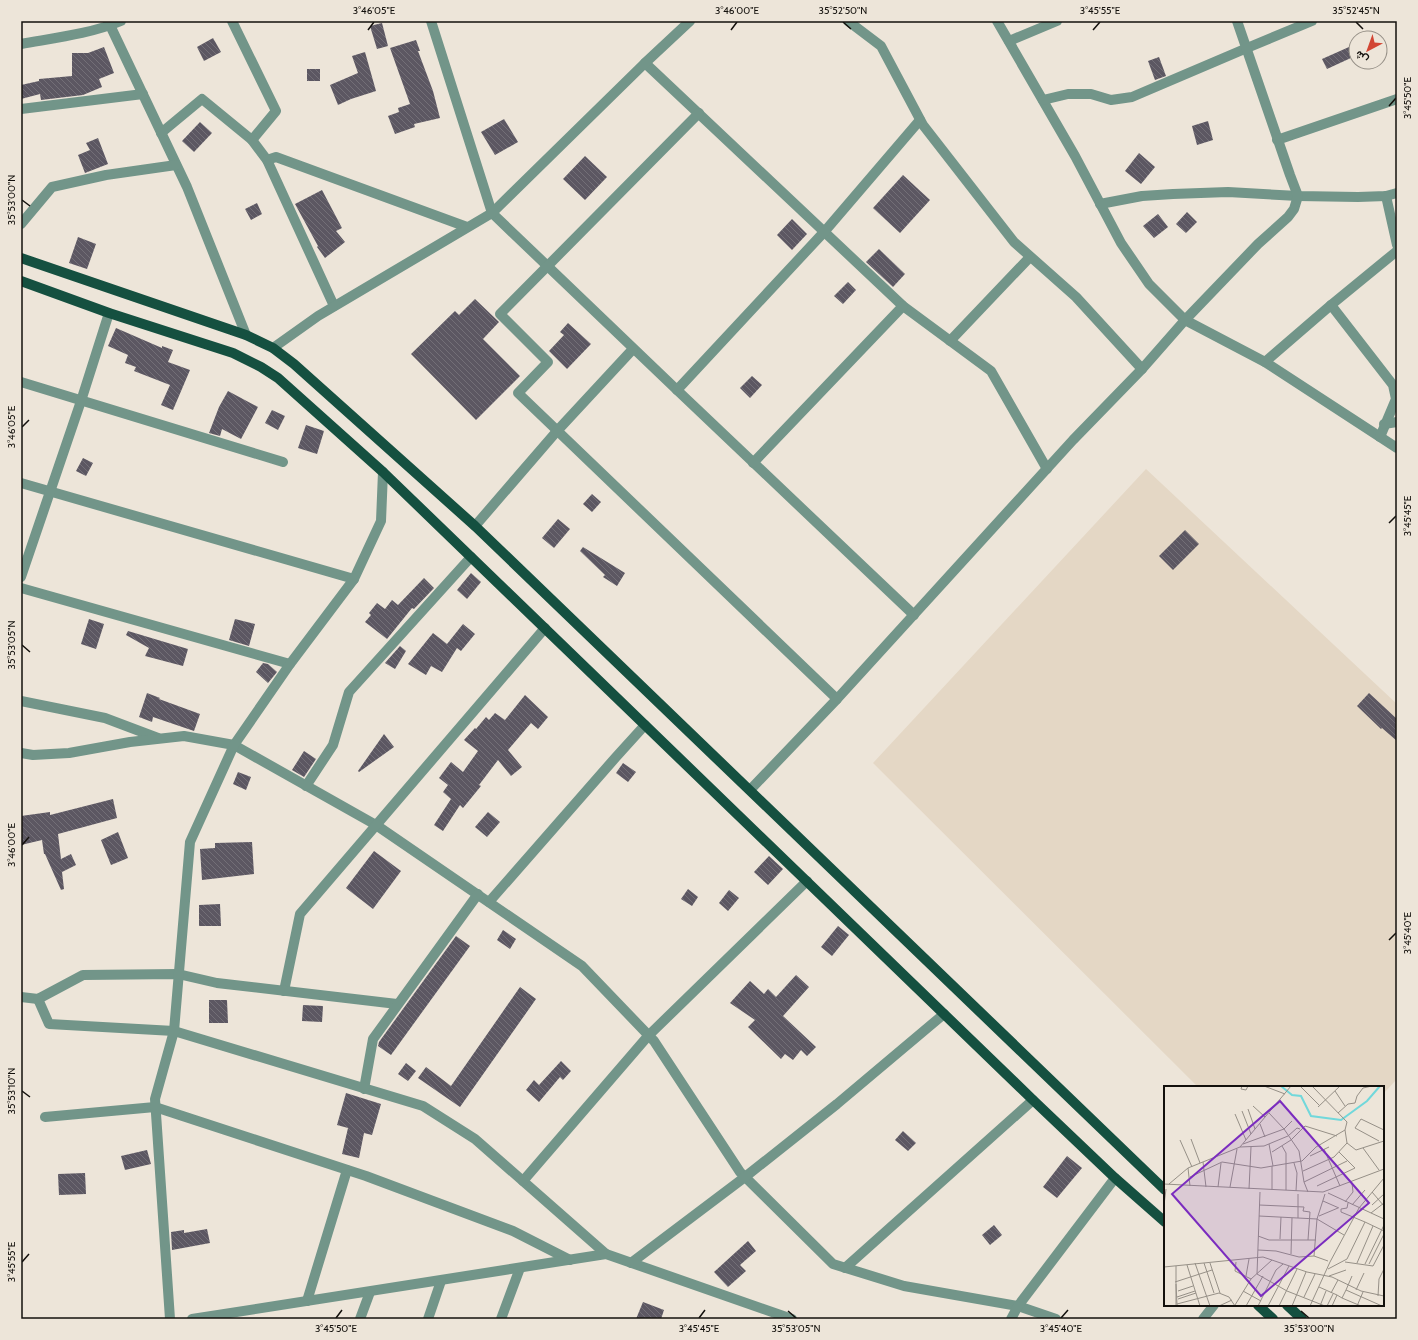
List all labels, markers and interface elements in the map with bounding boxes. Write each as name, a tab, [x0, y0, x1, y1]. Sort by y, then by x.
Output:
text: 3°46'05"E	[353, 4, 396, 17]
text: 3°46'00"E	[715, 4, 759, 17]
text: 35°52'50"N	[819, 4, 867, 17]
text: 3°45'55"E	[1080, 4, 1121, 17]
text: 35°52'45"N	[1332, 4, 1380, 17]
north arrow	[1348, 30, 1388, 70]
text: ش	[1352, 48, 1371, 67]
text: 3°45'50"E	[1401, 76, 1414, 119]
text: 35°53'00"N	[5, 175, 18, 225]
text: 3°46'05"E	[5, 405, 18, 448]
text: 3°45'45"E	[1401, 495, 1414, 536]
text: 35°53'05"N	[5, 621, 18, 669]
text: 3°46'00"E	[5, 823, 18, 867]
text: 3°45'40"E	[1401, 911, 1414, 954]
text: 35°53'10"N	[5, 1068, 18, 1114]
inset map	[1164, 1086, 1384, 1306]
text: 3°45'55"E	[5, 1241, 18, 1282]
text: 3°45'50"E	[315, 1322, 358, 1335]
text: 3°45'45"E	[679, 1322, 720, 1335]
text: 35°53'05"N	[772, 1322, 820, 1335]
text: 3°45'40"E	[1040, 1322, 1083, 1335]
text: 35°53'00"N	[1284, 1322, 1334, 1335]

